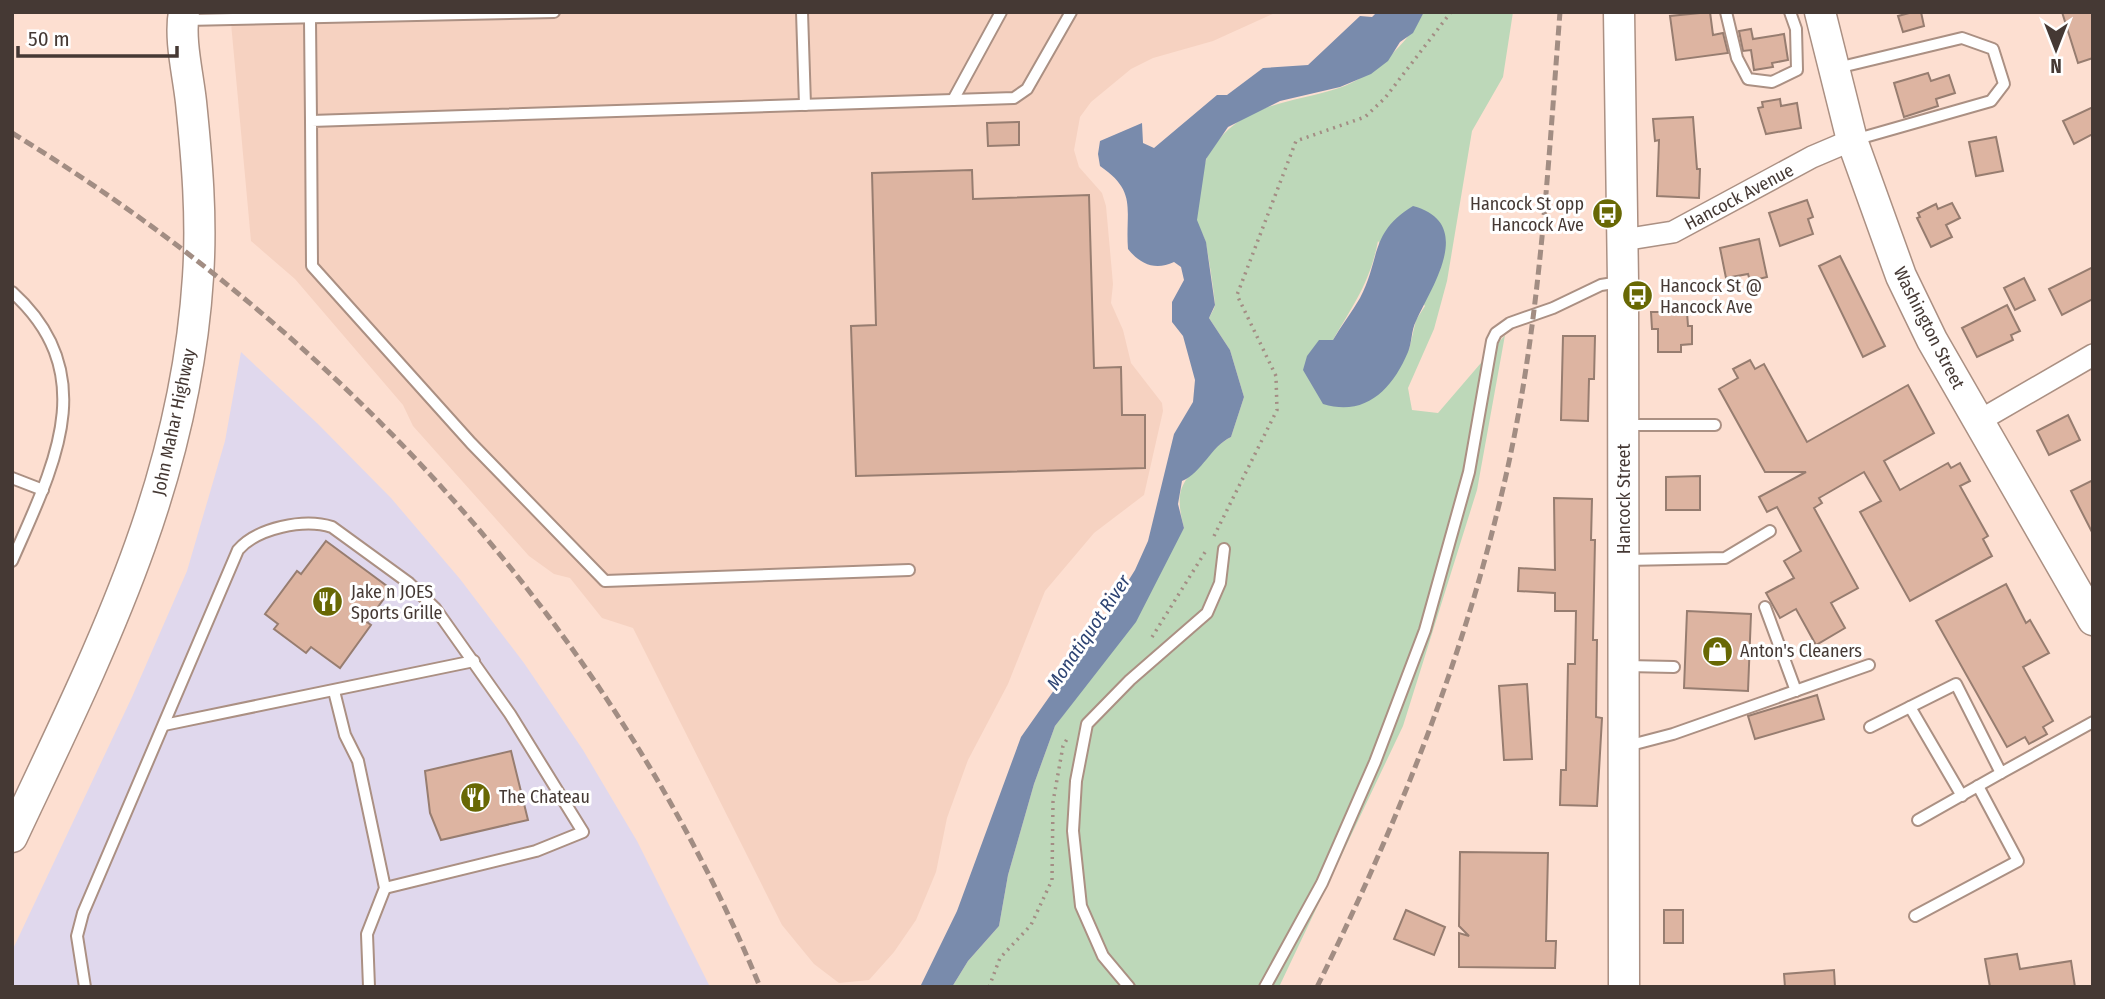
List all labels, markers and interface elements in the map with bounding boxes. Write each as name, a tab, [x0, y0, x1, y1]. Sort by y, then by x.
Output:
scale bar	[18, 14, 177, 58]
north arrow	[2021, 14, 2091, 84]
text: 50 m	[28, 26, 70, 52]
text: N	[2050, 54, 2062, 77]
street label: Hancock Avenue	[1681, 159, 1797, 235]
place label: Hancock St opp Hancock Ave	[1470, 193, 1584, 236]
bus stop icon: Hancock St opp Hancock Ave	[1590, 197, 1624, 231]
street label: Washington Street	[1889, 263, 1969, 393]
place label: Hancock St @ Hancock Ave	[1660, 275, 1762, 318]
bus stop icon: Hancock St @ Hancock Ave	[1620, 279, 1654, 313]
street label: John Mahar Highway	[148, 347, 200, 497]
street label: Hancock Street	[1613, 444, 1635, 554]
water label: Monatiquot River	[1042, 569, 1136, 694]
place label: Jake n JOES Sports Grille	[351, 581, 443, 624]
restaurant icon: Jake n JOES Sports Grille	[311, 585, 345, 619]
shop icon: Anton's Cleaners	[1700, 634, 1734, 668]
place label: Anton's Cleaners	[1740, 640, 1862, 662]
restaurant icon: The Chateau	[459, 780, 493, 814]
place label: The Chateau	[499, 786, 590, 808]

